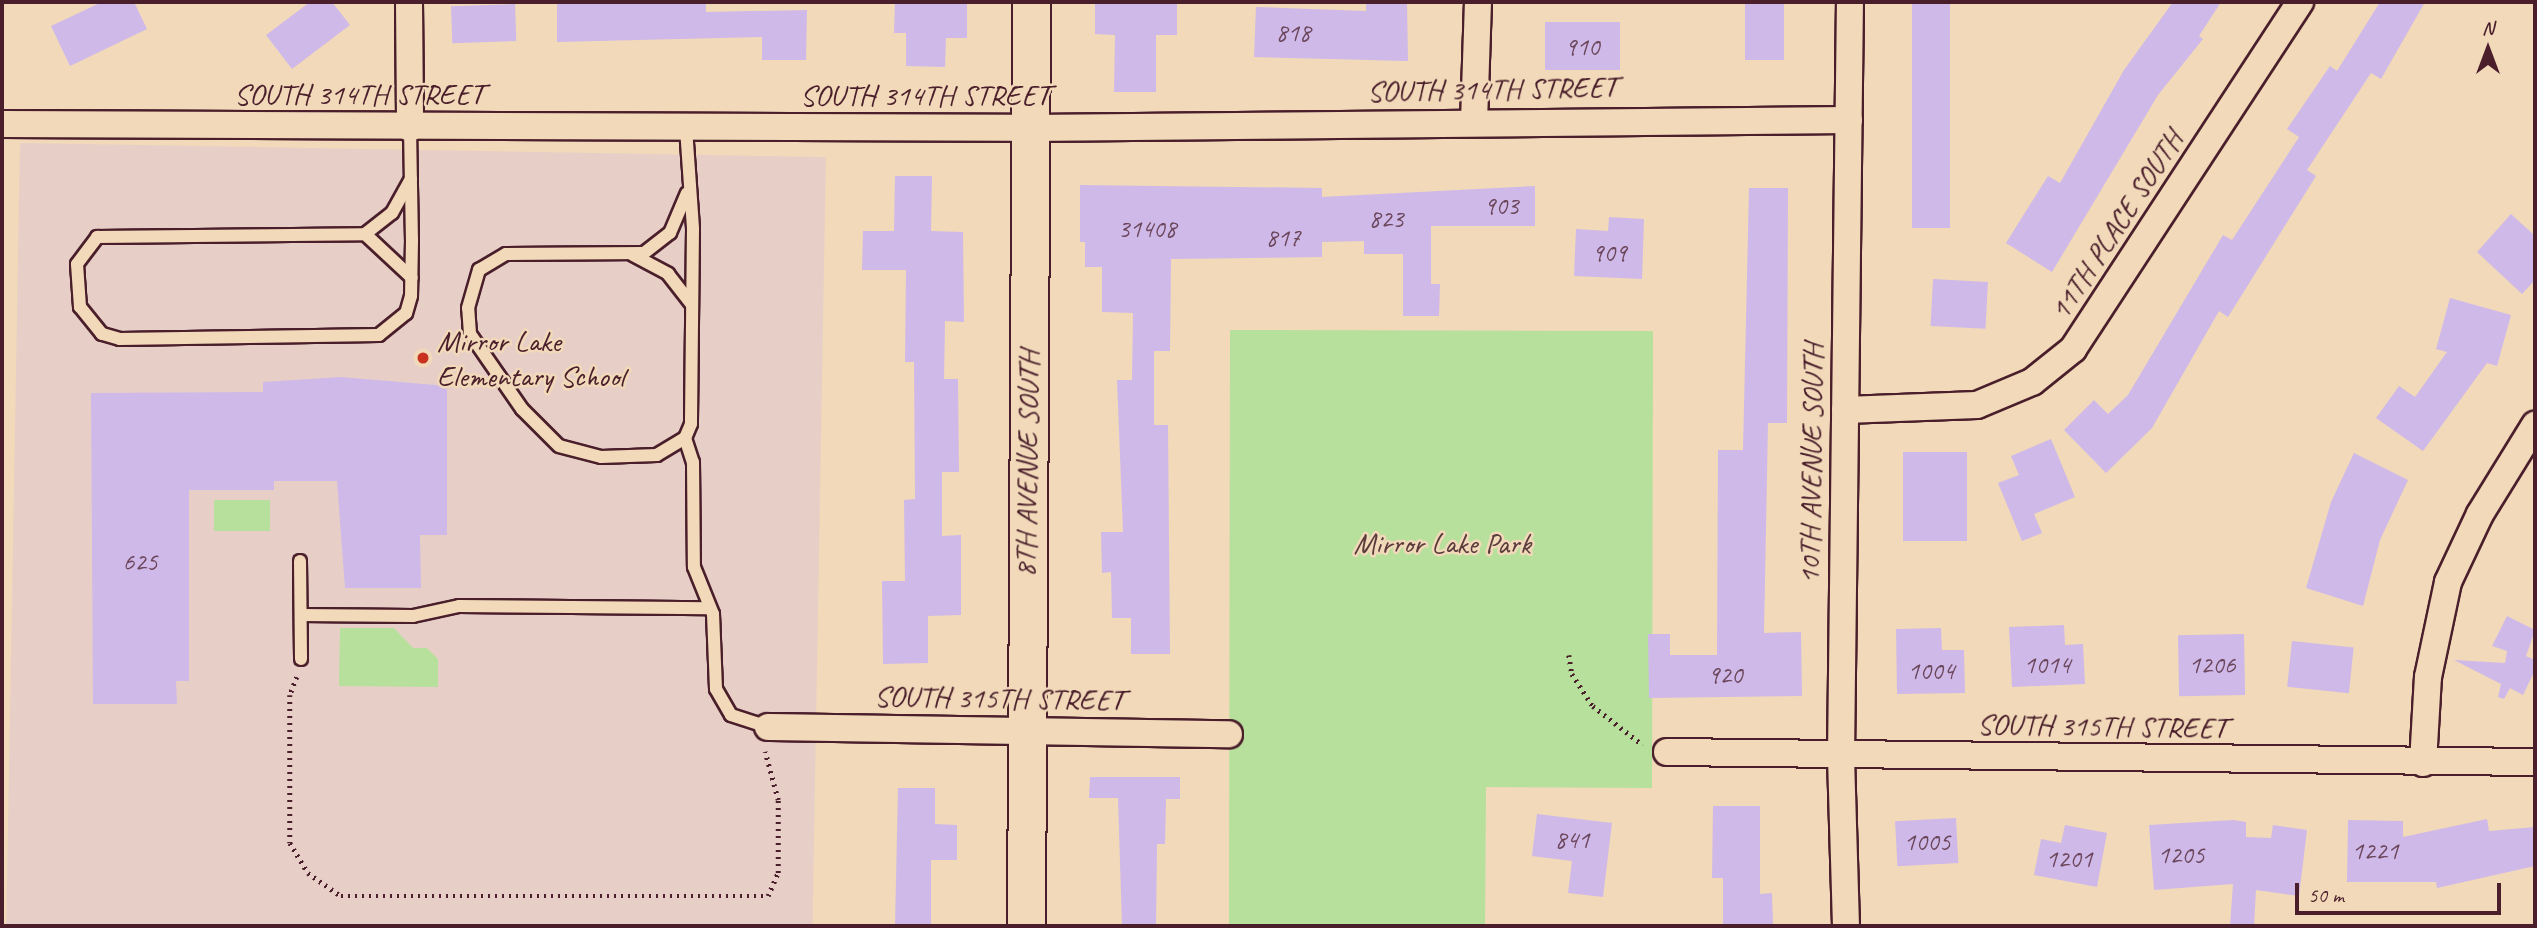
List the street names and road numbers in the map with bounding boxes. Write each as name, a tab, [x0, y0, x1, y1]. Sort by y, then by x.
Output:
street label: SOUTH 314TH STREET	[1367, 69, 1617, 109]
street label: SOUTH 314TH STREET	[234, 76, 484, 112]
street label: SOUTH 314TH STREET	[800, 77, 1050, 113]
street label: 11TH PLACE SOUTH	[2041, 123, 2191, 327]
street label: 10TH AVENUE SOUTH	[1791, 344, 1831, 584]
street label: 8TH AVENUE SOUTH	[1007, 351, 1047, 577]
street label: SOUTH 315TH STREET	[874, 678, 1124, 718]
street label: SOUTH 315TH STREET	[1977, 706, 2227, 746]

